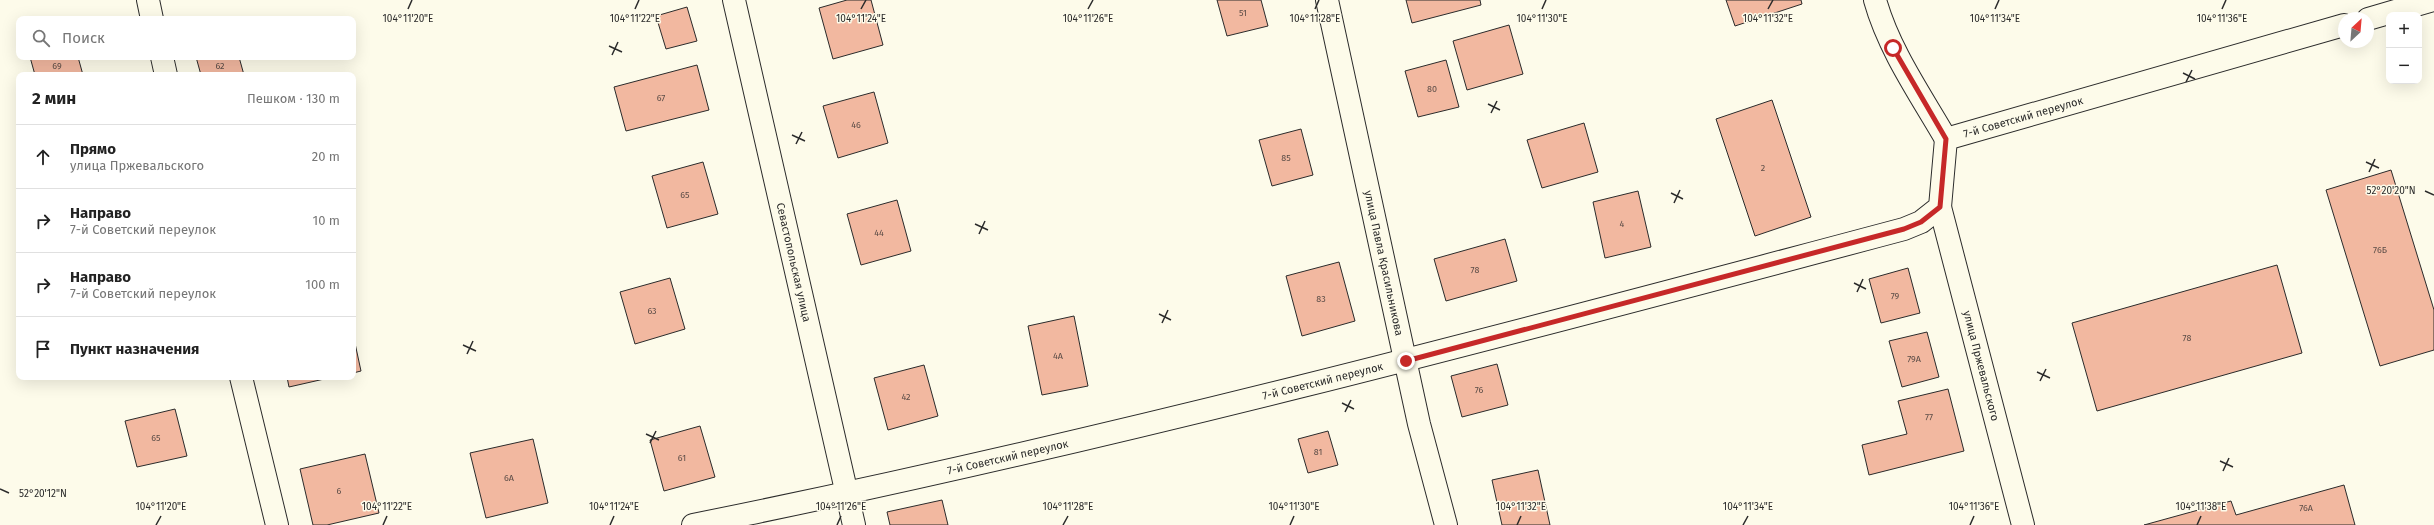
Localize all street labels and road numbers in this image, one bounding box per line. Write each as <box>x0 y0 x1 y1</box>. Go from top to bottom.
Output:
street label: 7-й Советский переулок <box>1962 94 2085 141</box>
street label: улица Павла Красильникова <box>1361 189 1406 337</box>
street label: Севастопольская улица <box>774 202 813 323</box>
street label: улица Пржевальского <box>1960 309 2002 422</box>
street label: 7-й Советский переулок <box>1261 360 1385 403</box>
street label: 7-й Советский переулок <box>946 437 1070 478</box>

